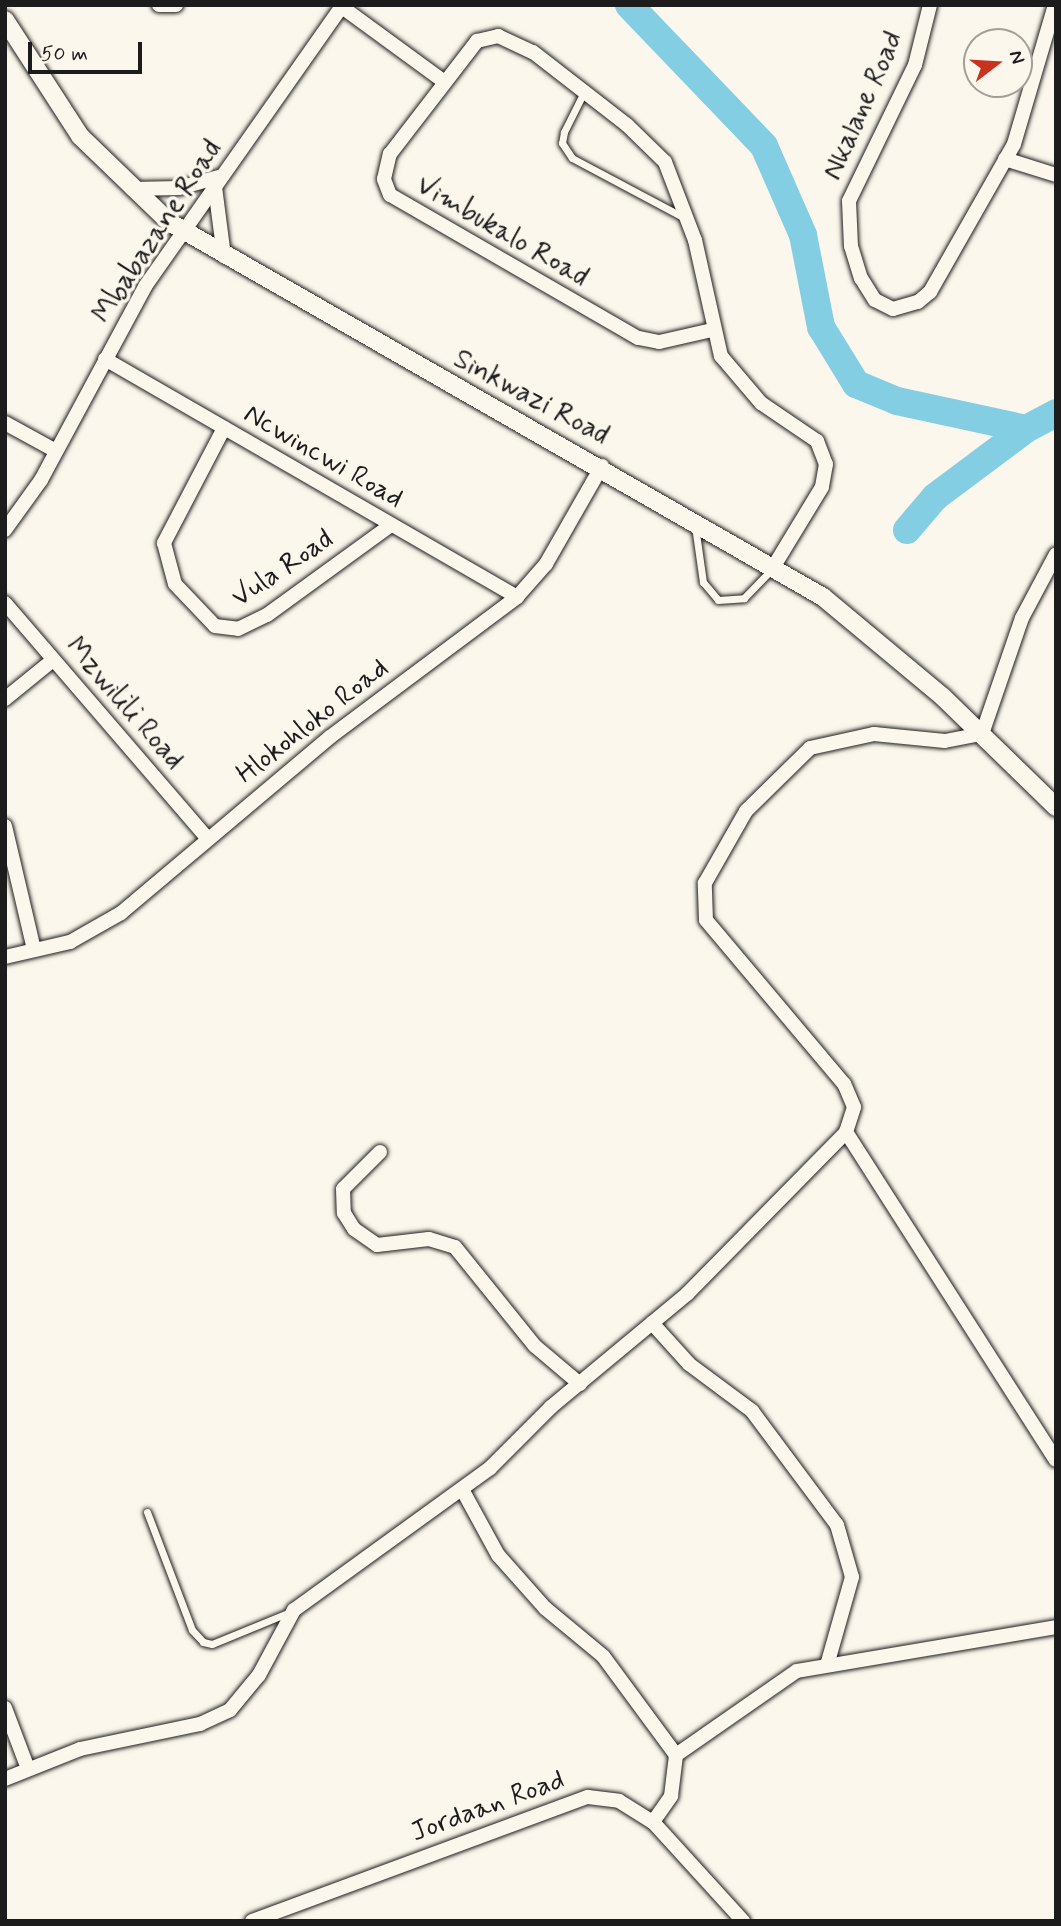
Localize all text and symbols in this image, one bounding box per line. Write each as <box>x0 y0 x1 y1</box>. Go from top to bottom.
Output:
street label: Nkalane Road <box>816 27 912 185</box>
scale bar <box>32 28 145 72</box>
north arrow <box>963 28 1033 98</box>
text: 50 m <box>41 40 88 68</box>
text: N <box>1003 48 1030 67</box>
street label: Mbabazane Road <box>87 136 229 328</box>
street label: Vimbukalo Road <box>412 170 592 294</box>
street label: Sinkwazi Road <box>448 343 614 453</box>
street label: Ncwincwi Road <box>237 398 409 516</box>
street label: Vula Road <box>226 523 340 615</box>
street label: Mzwilili Road <box>57 631 191 777</box>
street label: Hlokohloko Road <box>231 653 395 791</box>
street label: Jordaan Road <box>407 1764 569 1850</box>

